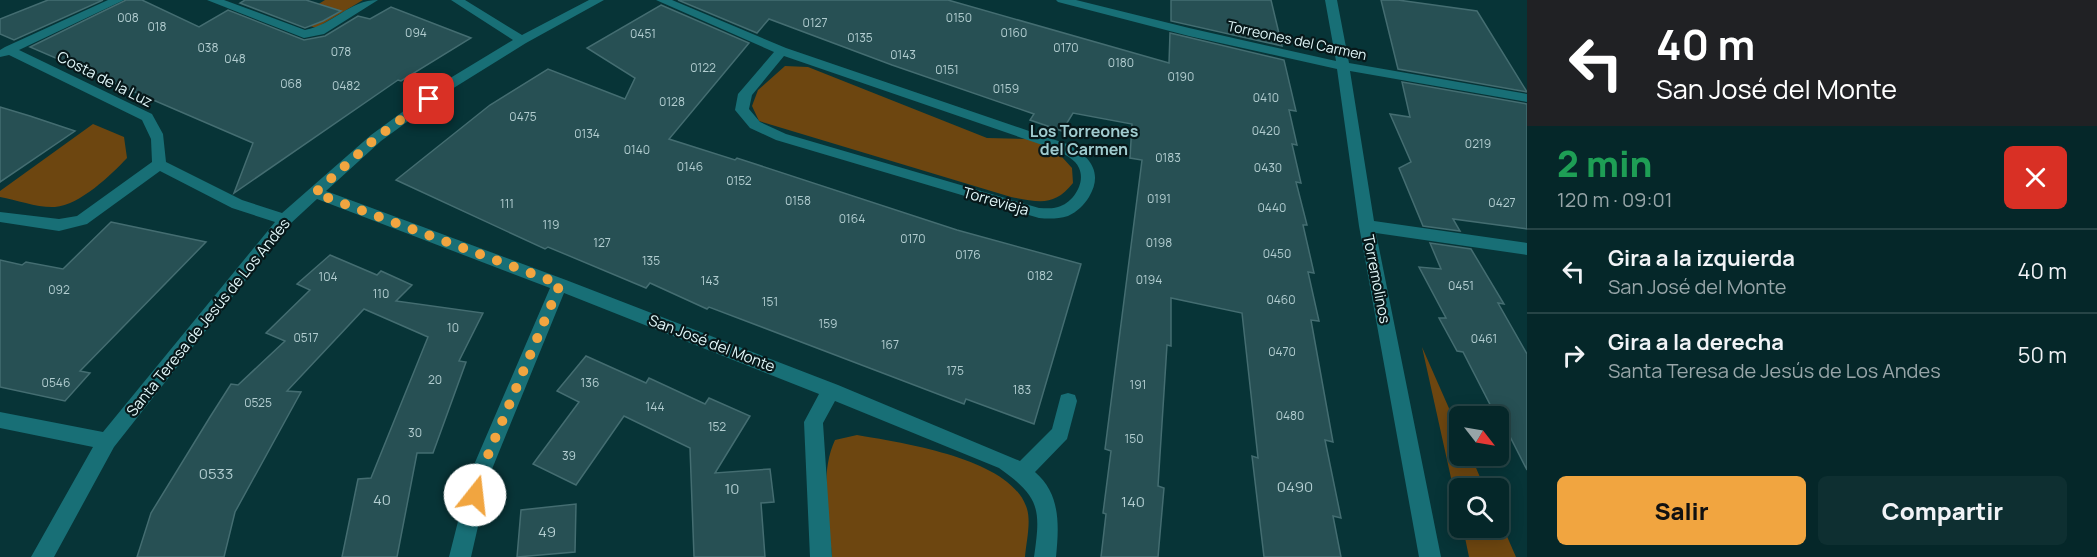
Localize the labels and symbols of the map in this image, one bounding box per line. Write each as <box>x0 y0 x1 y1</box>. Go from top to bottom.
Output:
house number: 008 <box>117 9 139 26</box>
house number: 0150 <box>946 9 972 26</box>
house number: 0127 <box>803 14 827 31</box>
street label: Torreones del Carmen <box>1226 16 1368 64</box>
house number: 018 <box>148 18 167 35</box>
house number: 094 <box>405 24 427 41</box>
house number: 0160 <box>1001 24 1027 41</box>
house number: 0451 <box>630 25 656 42</box>
house number: 0135 <box>847 29 873 46</box>
house number: 038 <box>198 39 218 56</box>
house number: 0170 <box>1053 39 1079 56</box>
house number: 078 <box>331 43 351 60</box>
street label: Costa de la Luz <box>54 46 156 112</box>
house number: 0143 <box>890 46 916 63</box>
house number: 048 <box>224 50 246 67</box>
house number: 0180 <box>1108 54 1134 71</box>
house number: 0122 <box>690 59 716 76</box>
house number: 0151 <box>935 61 959 78</box>
house number: 0190 <box>1168 68 1194 85</box>
pin <box>403 73 454 124</box>
house number: 068 <box>280 75 302 92</box>
house number: 0482 <box>332 77 360 94</box>
house number: 0159 <box>993 80 1019 97</box>
house number: 0410 <box>1253 89 1279 106</box>
house number: 0128 <box>659 93 685 110</box>
house number: 0475 <box>509 108 537 125</box>
district label: Los Torreones del Carmen <box>1030 120 1139 160</box>
house number: 0420 <box>1252 122 1280 139</box>
house number: 0134 <box>574 125 600 142</box>
house number: 0219 <box>1465 135 1491 152</box>
house number: 0140 <box>624 141 650 158</box>
house number: 0183 <box>1155 149 1181 166</box>
house number: 0146 <box>677 158 703 175</box>
house number: 0430 <box>1254 159 1282 176</box>
house number: 0152 <box>726 172 752 189</box>
street label: Torrevieja <box>961 182 1031 220</box>
house number: 0191 <box>1147 190 1171 207</box>
house number: 0158 <box>785 192 811 209</box>
house number: 0427 <box>1488 194 1516 211</box>
house number: 111 <box>500 195 514 212</box>
house number: 0440 <box>1258 199 1286 216</box>
house number: 0164 <box>839 210 865 227</box>
street label: Santa Teresa de Jesús de Los Andes <box>121 213 295 421</box>
house number: 119 <box>543 216 559 233</box>
house number: 0170 <box>900 230 926 247</box>
street label: Torremolinos <box>1358 233 1396 325</box>
house number: 127 <box>593 234 611 251</box>
house number: 0198 <box>1146 234 1172 251</box>
house number: 0450 <box>1263 245 1291 262</box>
house number: 0176 <box>955 246 981 263</box>
house number: 135 <box>642 252 660 269</box>
house number: 0182 <box>1027 267 1053 284</box>
house number: 104 <box>318 268 338 285</box>
house number: 0194 <box>1136 271 1162 288</box>
house number: 143 <box>701 272 719 289</box>
house number: 0451 <box>1448 277 1474 294</box>
house number: 092 <box>48 281 70 298</box>
house number: 110 <box>373 285 389 302</box>
house number: 0460 <box>1266 291 1296 308</box>
house number: 151 <box>762 293 778 310</box>
street label: San José del Monte <box>646 309 778 377</box>
house number: 159 <box>818 315 838 332</box>
house number: 10 <box>447 319 459 336</box>
house number: 0517 <box>294 329 318 346</box>
house number: 0461 <box>1471 330 1497 347</box>
house number: 167 <box>881 336 899 353</box>
house number: 0470 <box>1268 343 1296 360</box>
house number: 175 <box>946 362 964 379</box>
house number: 20 <box>428 371 442 388</box>
house number: 0546 <box>42 374 70 391</box>
house number: 136 <box>581 374 599 391</box>
house number: 191 <box>1130 376 1146 393</box>
house number: 183 <box>1013 381 1031 398</box>
house number: 0525 <box>244 394 272 411</box>
house number: 144 <box>646 398 664 415</box>
north arrow <box>1449 406 1509 466</box>
house number: 0480 <box>1276 407 1304 424</box>
house number: 152 <box>708 418 726 435</box>
house number: 30 <box>408 424 422 441</box>
house number: 150 <box>1125 430 1143 447</box>
house number: 39 <box>562 447 576 464</box>
house number: 0533 <box>199 463 233 484</box>
position arrow <box>443 463 507 527</box>
house number: 0490 <box>1277 476 1313 497</box>
house number: 10 <box>725 478 740 499</box>
house number: 40 <box>373 489 391 510</box>
house number: 140 <box>1121 491 1145 512</box>
house number: 49 <box>538 521 556 542</box>

